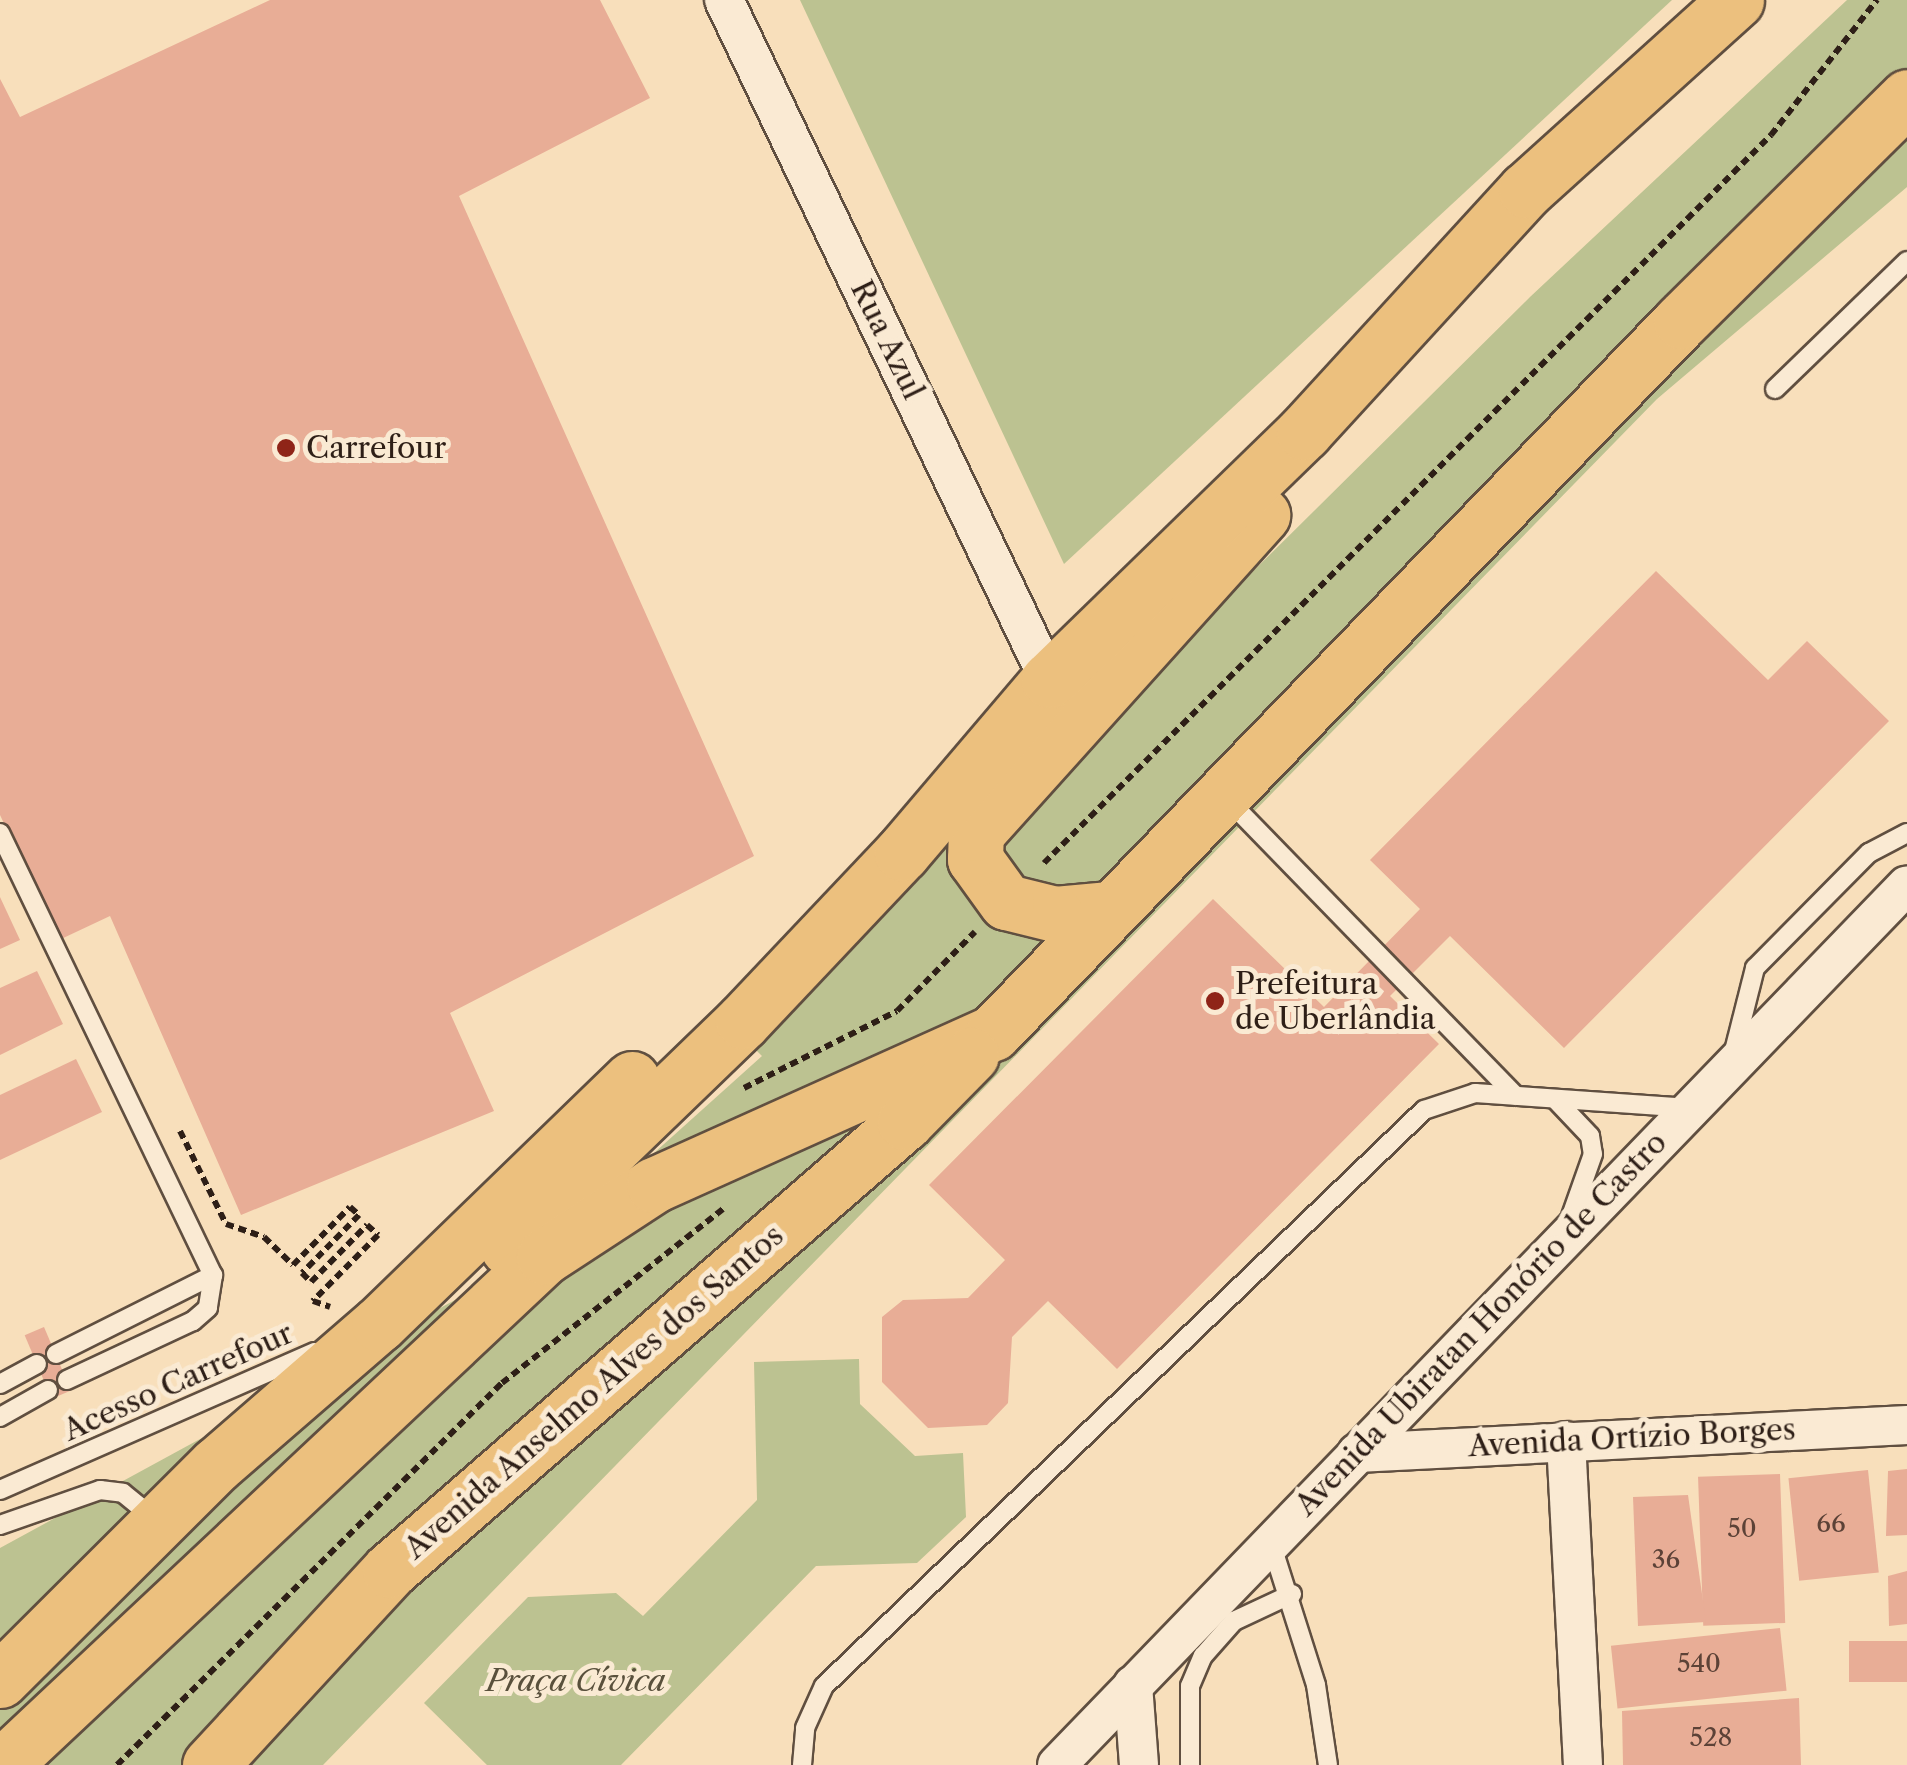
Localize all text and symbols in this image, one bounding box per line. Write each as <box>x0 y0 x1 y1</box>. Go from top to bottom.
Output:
street label: Rua Azul <box>842 274 932 406</box>
place label: Carrefour <box>306 430 446 466</box>
marker: Carrefour <box>275 437 297 459</box>
place label: Prefeitura de Uberlândia <box>1235 966 1436 1036</box>
marker: Prefeitura de Uberlândia <box>1204 990 1226 1012</box>
street label: Avenida Ubiratan Honório de Castro <box>1288 1125 1674 1523</box>
street label: Avenida Anselmo Alves dos Santos <box>396 1217 792 1567</box>
street label: Acesso Carrefour <box>58 1315 298 1449</box>
street label: Avenida Ortízio Borges <box>1467 1411 1797 1465</box>
house number: 66 <box>1816 1509 1846 1539</box>
house number: 50 <box>1727 1514 1757 1544</box>
house number: 36 <box>1652 1545 1680 1575</box>
house number: 540 <box>1677 1649 1721 1679</box>
park label: Praça Cívica <box>486 1663 666 1699</box>
house number: 528 <box>1690 1723 1732 1753</box>

